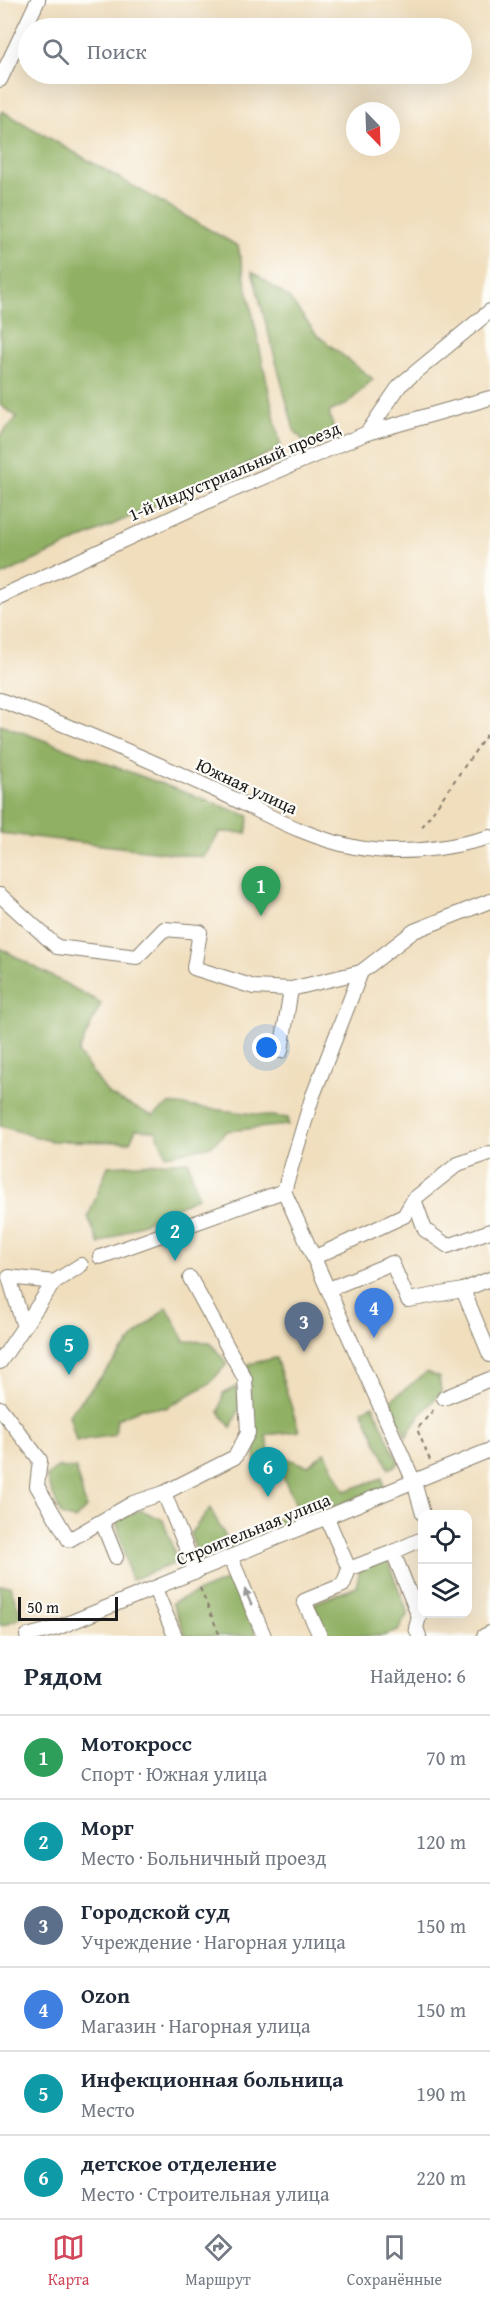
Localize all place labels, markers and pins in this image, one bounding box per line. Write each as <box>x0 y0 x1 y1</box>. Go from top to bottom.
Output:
pin: 1 <box>242 866 280 916</box>
pin: 2 <box>156 1212 195 1261</box>
pin: 4 <box>354 1288 394 1338</box>
pin: 3 <box>284 1302 324 1352</box>
pin: 5 <box>50 1326 88 1375</box>
pin: 6 <box>248 1448 288 1497</box>

